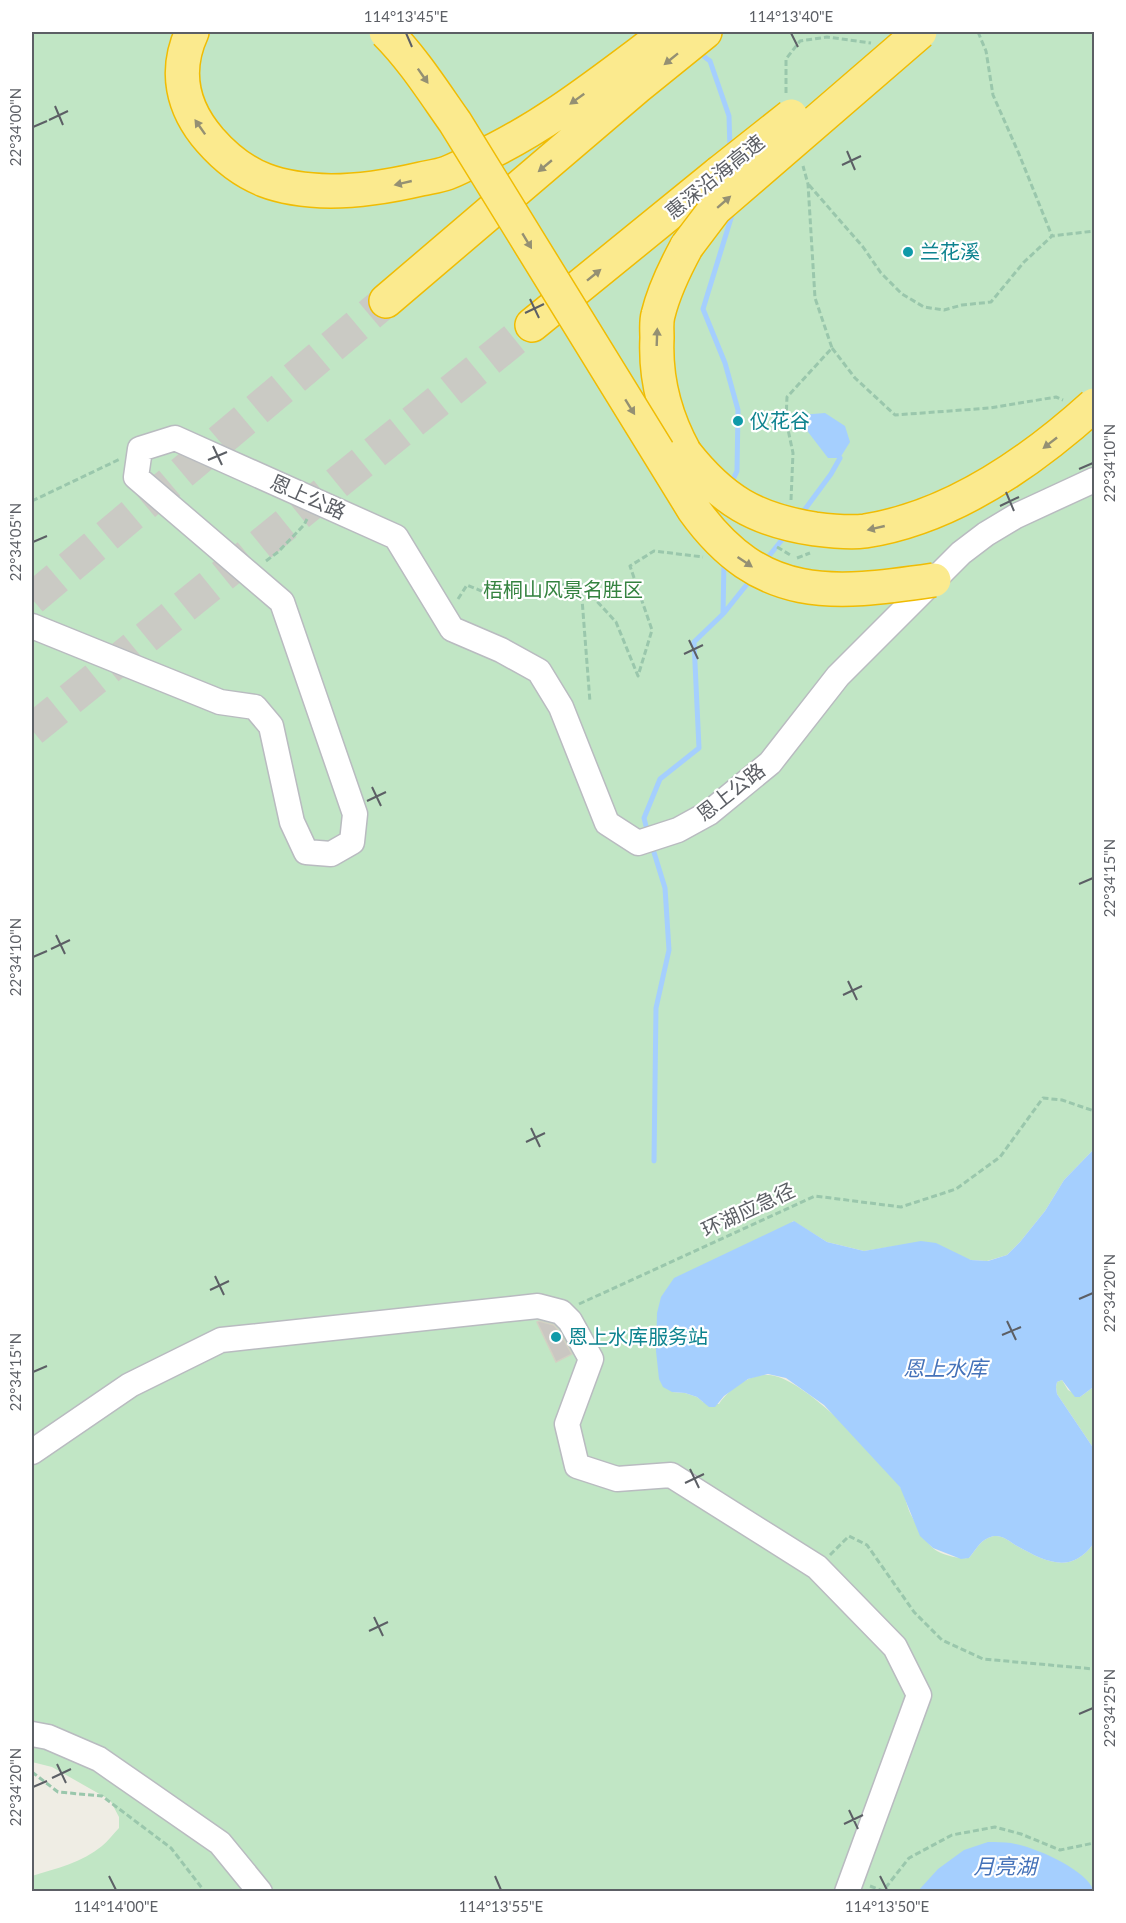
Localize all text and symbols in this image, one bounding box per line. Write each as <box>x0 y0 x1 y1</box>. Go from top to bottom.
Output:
text: 114°13'45"E <box>364 7 448 25</box>
text: 114°13'40"E <box>749 7 833 25</box>
one-way arrow <box>663 53 679 66</box>
one-way arrow <box>417 68 429 84</box>
text: 22°34'00"N <box>6 88 24 166</box>
one-way arrow <box>569 93 585 105</box>
one-way arrow <box>195 118 206 135</box>
street label: 惠深沿海高速 <box>660 129 769 223</box>
one-way arrow <box>537 159 553 172</box>
one-way arrow <box>393 179 412 188</box>
one-way arrow <box>716 195 732 208</box>
one-way arrow <box>522 233 533 249</box>
place label: 兰花溪 <box>920 239 980 263</box>
marker: 兰花溪 <box>901 245 915 259</box>
one-way arrow <box>586 268 602 281</box>
one-way arrow <box>652 327 661 346</box>
one-way arrow <box>625 399 636 415</box>
place label: 仪花谷 <box>750 408 810 432</box>
marker: 仪花谷 <box>731 414 745 428</box>
text: 22°34'10"N <box>1100 424 1118 502</box>
one-way arrow <box>1042 436 1057 448</box>
street label: 恩上公路 <box>267 469 350 523</box>
text: 22°34'05"N <box>6 503 24 581</box>
one-way arrow <box>867 524 885 534</box>
one-way arrow <box>737 556 753 567</box>
park label: 梧桐山风景名胜区 <box>483 577 643 601</box>
street label: 恩上公路 <box>691 757 769 825</box>
text: 22°34'15"N <box>1100 839 1118 917</box>
text: 22°34'10"N <box>6 918 24 996</box>
street label: 环湖应急径 <box>697 1177 798 1241</box>
text: 22°34'20"N <box>1100 1254 1118 1332</box>
place label: 恩上水库服务站 <box>568 1324 708 1348</box>
marker: 恩上水库服务站 <box>549 1330 563 1344</box>
text: 22°34'15"N <box>6 1333 24 1411</box>
water label: 恩上水库 <box>903 1355 990 1380</box>
text: 22°34'25"N <box>1100 1669 1118 1747</box>
text: 22°34'20"N <box>6 1748 24 1826</box>
water label: 月亮湖 <box>974 1853 1039 1878</box>
text: 114°14'00"E <box>74 1897 158 1915</box>
text: 114°13'55"E <box>459 1897 543 1915</box>
text: 114°13'50"E <box>845 1897 929 1915</box>

